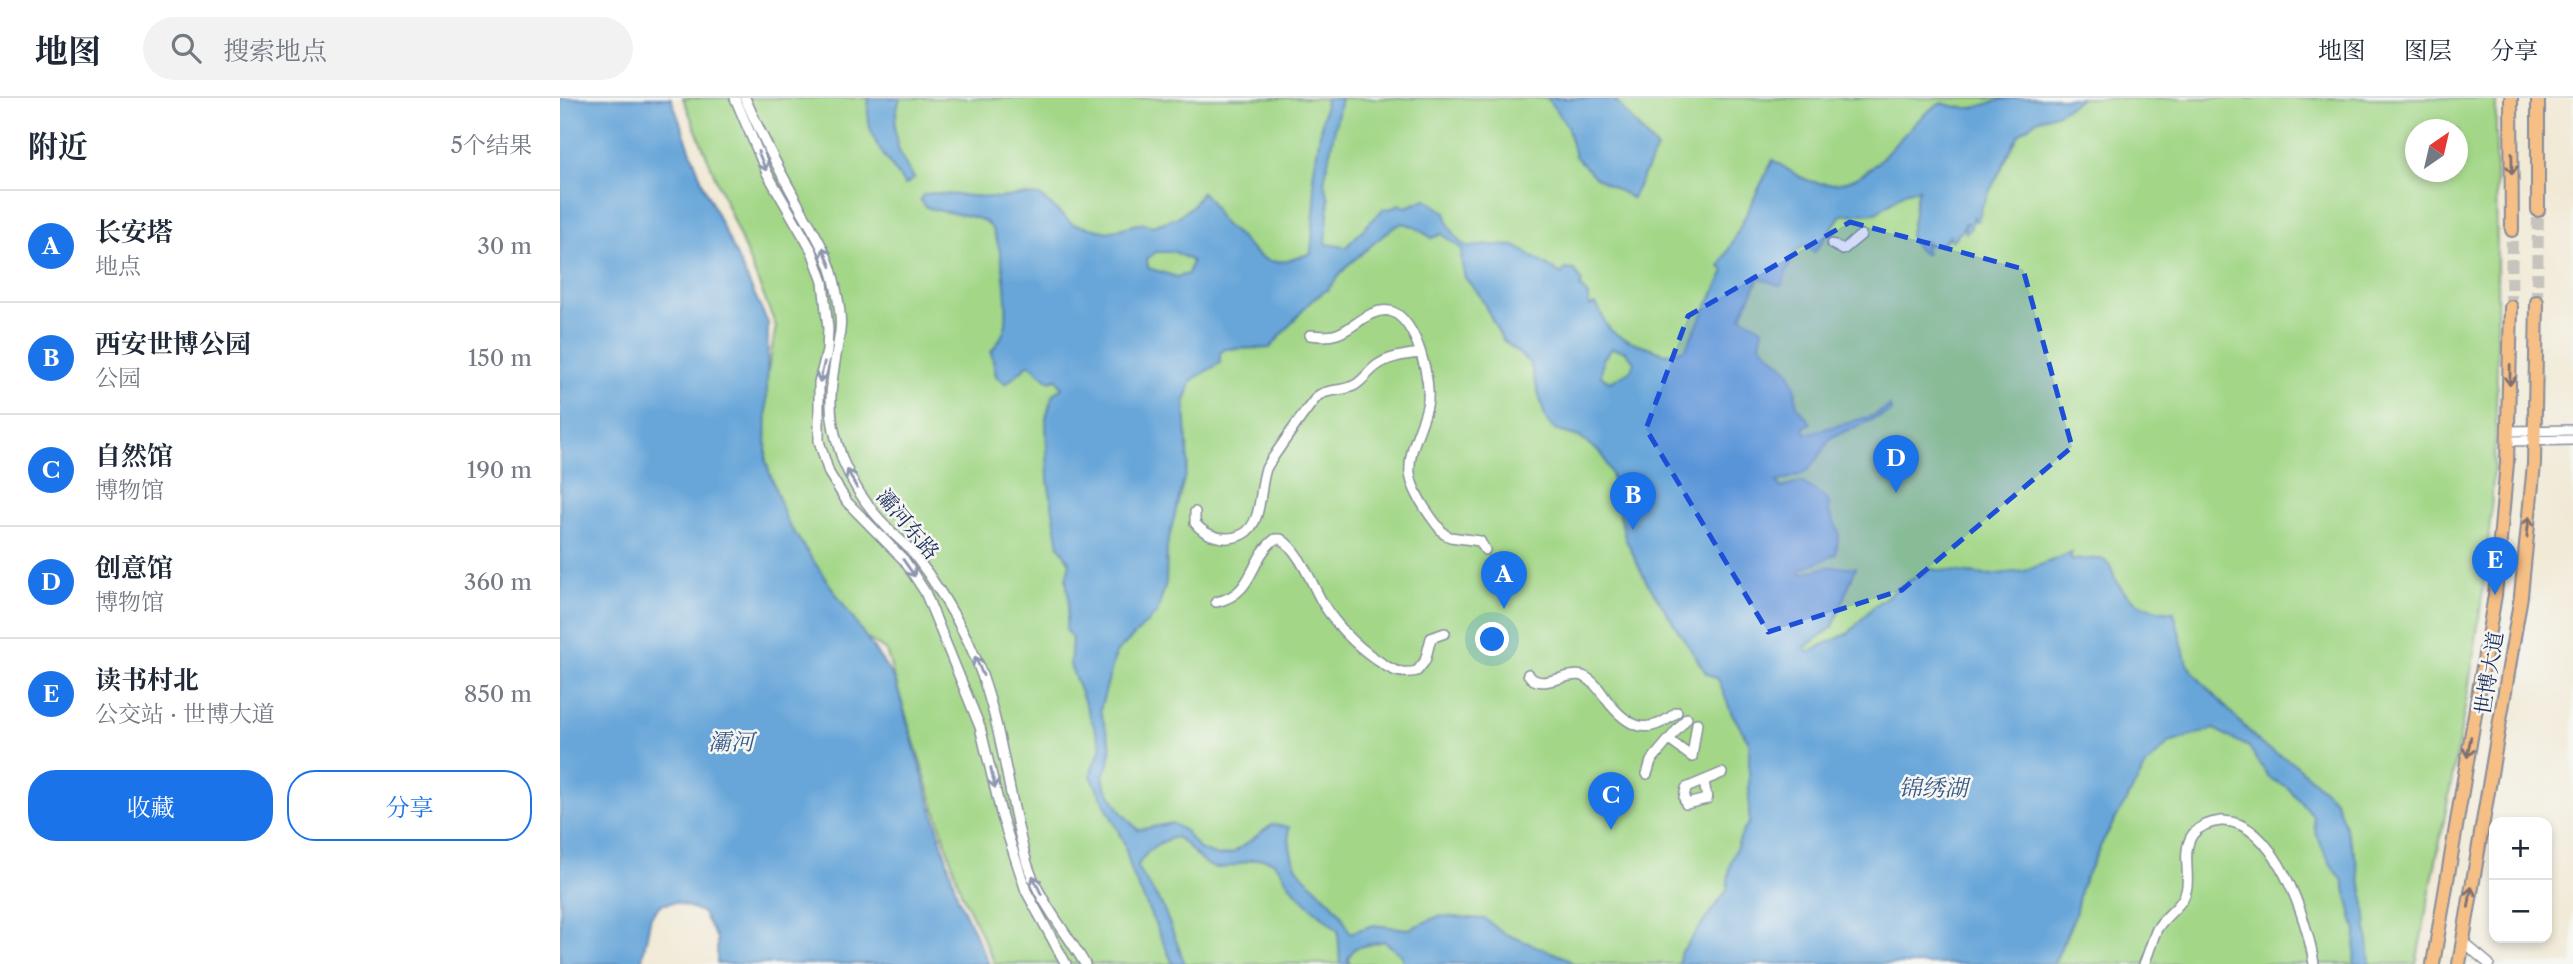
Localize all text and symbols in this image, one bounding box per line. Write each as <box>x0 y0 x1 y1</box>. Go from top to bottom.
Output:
search box <box>143 17 633 80</box>
icon: search <box>167 29 205 67</box>
text: 地图 <box>35 31 101 72</box>
text: 搜索地点 <box>223 35 327 67</box>
text: 地图 <box>2318 36 2366 65</box>
text: 图层 <box>2404 36 2452 65</box>
text: 分享 <box>2490 36 2538 65</box>
north arrow <box>2405 119 2468 182</box>
text: 附近 <box>28 128 88 165</box>
text: 5个结果 <box>451 131 532 159</box>
one-way arrow <box>756 149 769 171</box>
one-way arrow <box>2505 152 2519 175</box>
text: 长安塔 <box>95 216 173 248</box>
text: A <box>42 232 60 260</box>
text: 30 m <box>477 232 532 260</box>
one-way arrow <box>819 247 832 269</box>
text: 地点 <box>95 252 141 280</box>
text: 西安世博公园 <box>95 328 251 360</box>
text: B <box>42 344 60 372</box>
text: 150 m <box>468 344 532 372</box>
one-way arrow <box>815 360 828 383</box>
text: 公园 <box>95 364 141 392</box>
one-way arrow <box>2503 364 2517 387</box>
pin: D <box>1873 435 1919 493</box>
text: 自然馆 <box>95 440 173 472</box>
text: C <box>42 456 60 484</box>
text: 190 m <box>467 456 532 484</box>
one-way arrow <box>845 469 859 489</box>
pin: B <box>1610 472 1656 530</box>
text: 博物馆 <box>95 476 164 504</box>
street label: 灞河东路 <box>871 484 945 564</box>
one-way arrow <box>2522 516 2535 539</box>
pin: E <box>2472 537 2518 595</box>
pin: A <box>1481 551 1527 609</box>
text: 创意馆 <box>95 552 173 584</box>
one-way arrow <box>902 558 916 577</box>
text: D <box>41 568 61 596</box>
text: 360 m <box>464 568 532 596</box>
text: 博物馆 <box>95 588 164 616</box>
your location <box>1475 622 1509 656</box>
street label: 世博大道 <box>2470 630 2508 716</box>
one-way arrow <box>972 656 985 677</box>
text: 读书村北 <box>95 664 199 696</box>
text: E <box>43 680 59 708</box>
text: 850 m <box>464 680 532 708</box>
text: 公交站 · 世博大道 <box>95 700 275 728</box>
water label: 灞河 <box>708 728 758 756</box>
one-way arrow <box>2462 735 2475 758</box>
one-way arrow <box>987 766 1001 789</box>
button: 收藏 <box>28 770 273 841</box>
button: 分享 <box>287 770 532 841</box>
pin: C <box>1588 772 1634 830</box>
water label: 锦绣湖 <box>1899 774 1972 802</box>
map controls <box>2489 817 2552 943</box>
button: + <box>2489 817 2552 880</box>
one-way arrow <box>1030 875 1043 896</box>
button: − <box>2489 880 2552 943</box>
one-way arrow <box>2464 886 2477 909</box>

